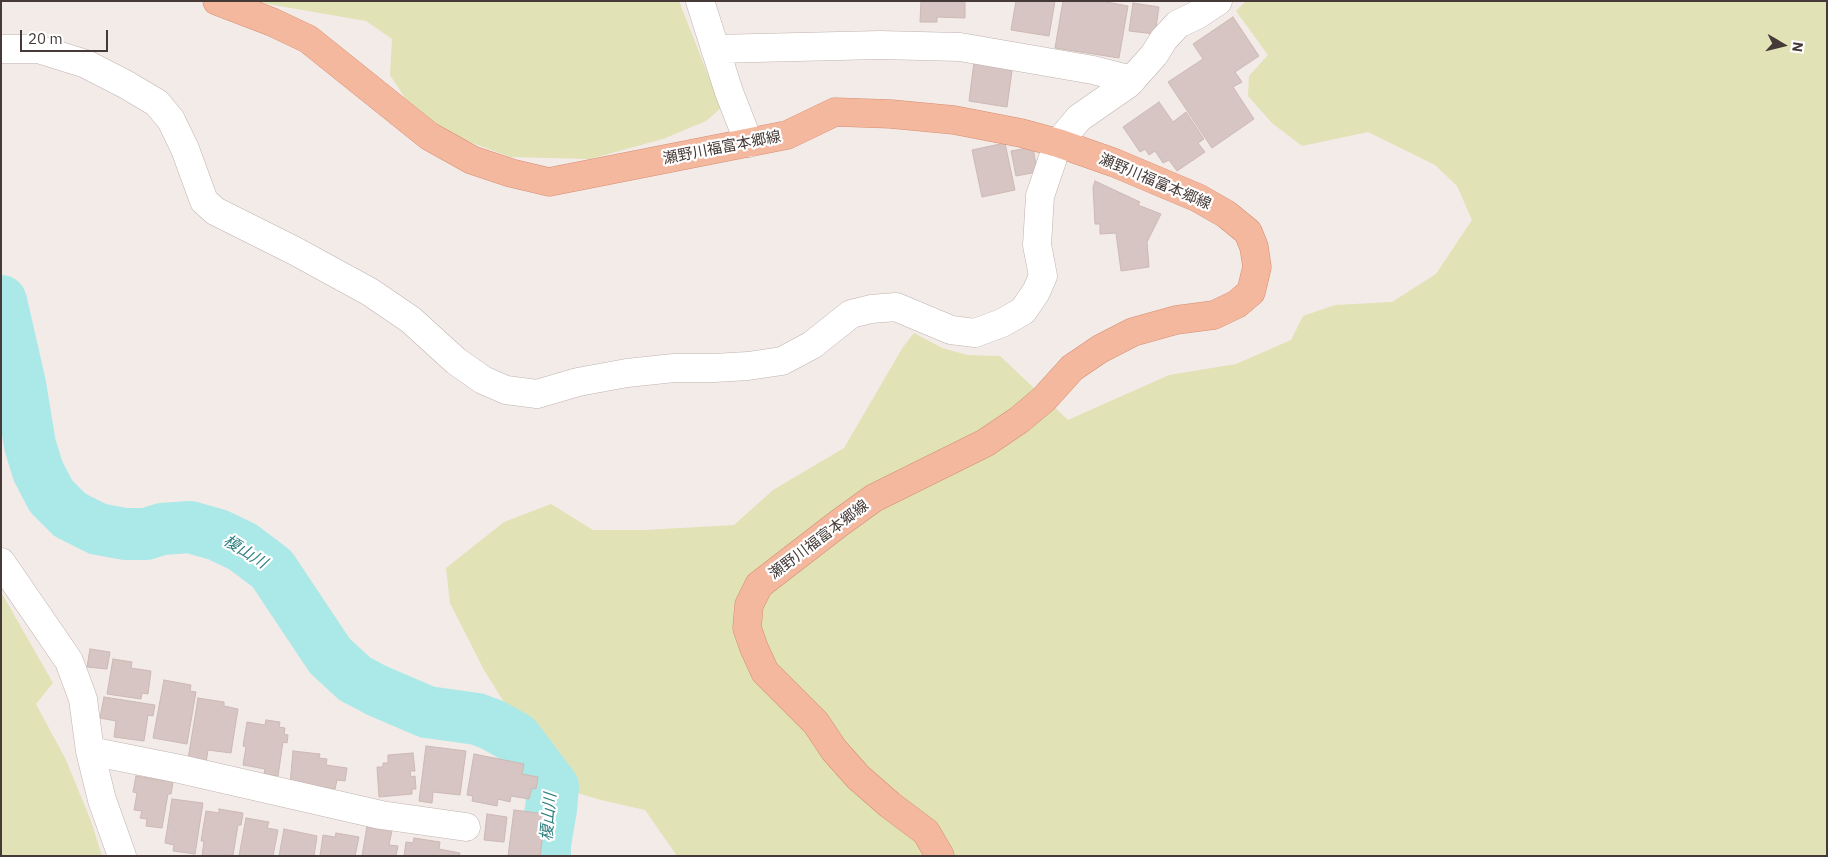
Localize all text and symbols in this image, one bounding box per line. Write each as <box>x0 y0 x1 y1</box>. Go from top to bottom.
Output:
scale bar <box>22 20 110 52</box>
north arrow <box>1758 20 1808 70</box>
text: 20 m <box>28 29 63 48</box>
text: N <box>1788 41 1807 53</box>
street label: 瀬野川福富本郷線 <box>661 128 783 168</box>
street label: 瀬野川福富本郷線 <box>1096 150 1214 214</box>
street label: 瀬野川福富本郷線 <box>766 497 872 583</box>
water label: 榎山川 <box>220 531 270 573</box>
water label: 榎山川 <box>537 792 561 842</box>

